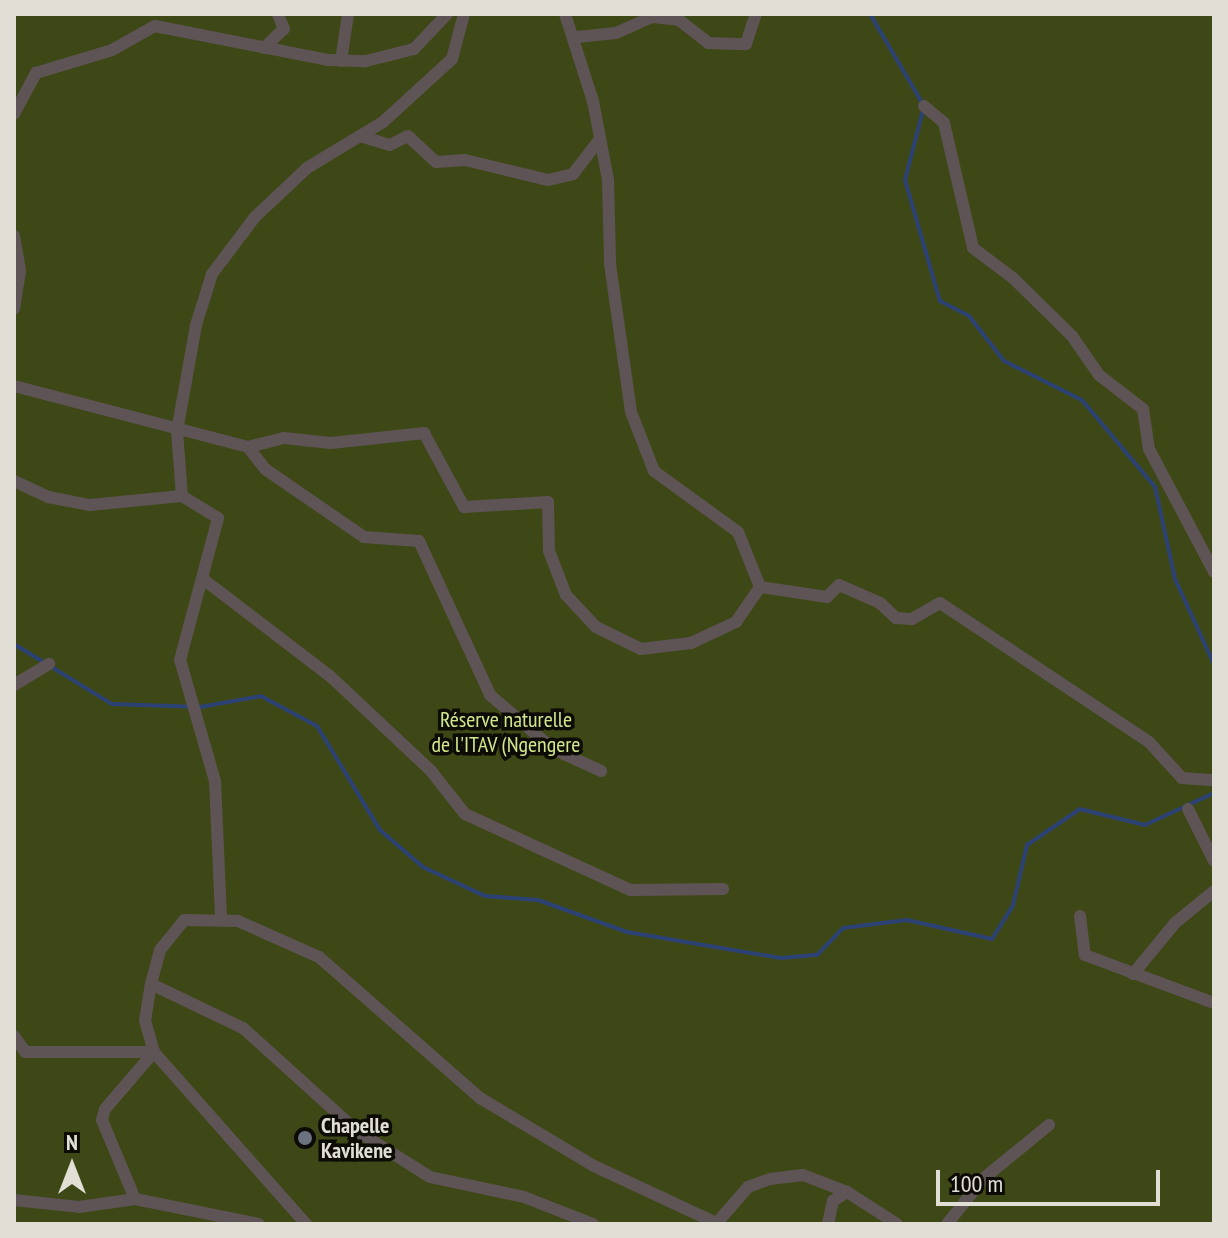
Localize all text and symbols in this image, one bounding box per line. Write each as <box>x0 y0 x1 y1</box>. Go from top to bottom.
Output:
park label: Réserve naturelle de l'ITAV (Ngengere <box>431 706 581 758</box>
place label: Chapelle Kavikene <box>321 1112 392 1164</box>
north arrow <box>32 1126 112 1206</box>
text: N <box>66 1128 78 1156</box>
marker: Chapelle Kavikene <box>296 1129 314 1147</box>
scale bar <box>940 1154 1164 1204</box>
text: 100 m <box>950 1168 1003 1199</box>

